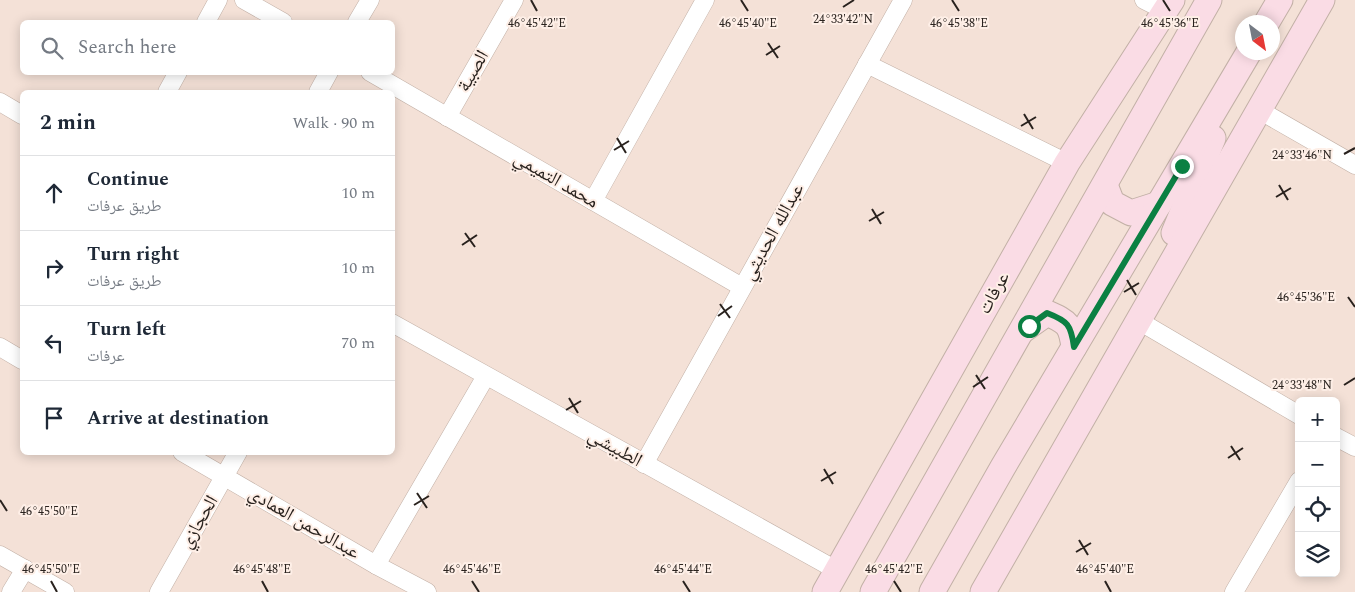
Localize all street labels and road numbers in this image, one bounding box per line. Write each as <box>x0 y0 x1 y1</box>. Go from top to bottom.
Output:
street label: الصبية <box>449 45 497 97</box>
street label: محمد التميمي <box>508 144 604 216</box>
street label: عبدالله الحديثي <box>734 178 812 286</box>
street label: عرفات <box>970 266 1018 320</box>
street label: الطبيشي <box>582 421 648 475</box>
street label: عبدالرحمن العمادي <box>243 479 366 567</box>
street label: الحجازي <box>172 490 226 554</box>

